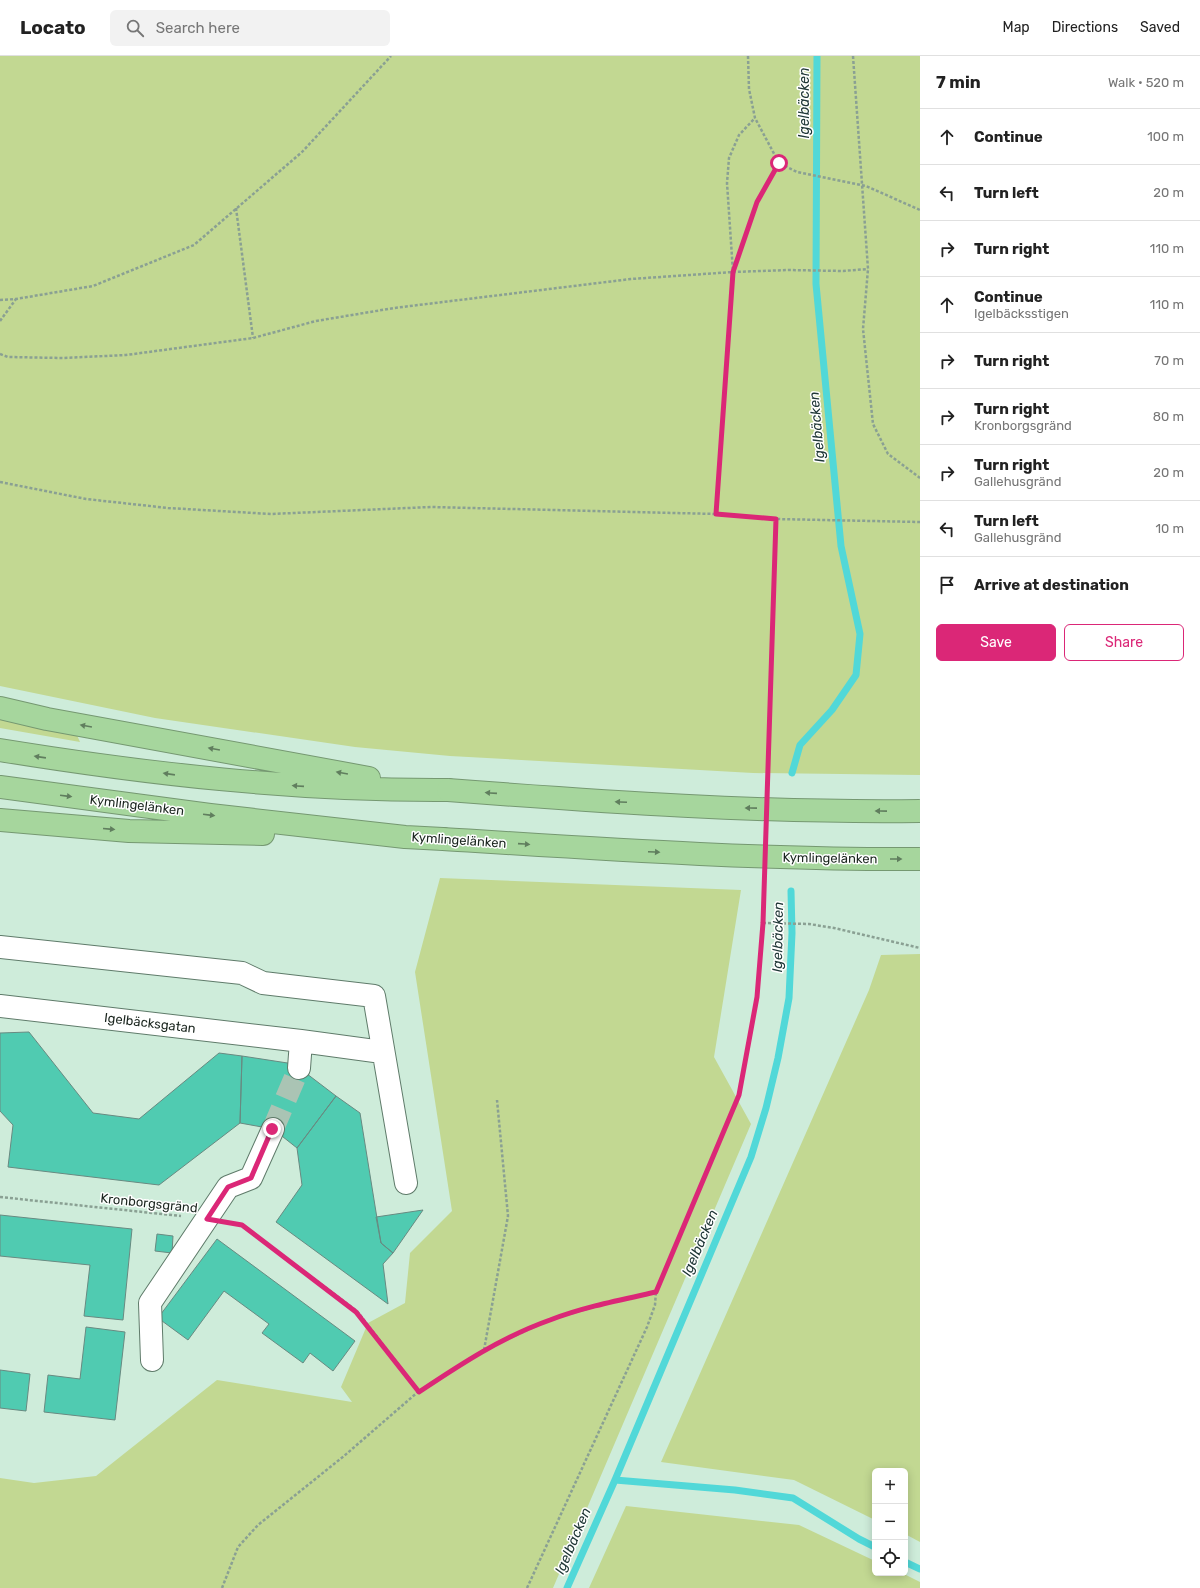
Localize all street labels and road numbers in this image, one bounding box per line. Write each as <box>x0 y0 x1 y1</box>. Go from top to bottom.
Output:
street label: Kymlingelänken <box>89 792 185 819</box>
street label: Kymlingelänken <box>411 829 507 852</box>
street label: Kymlingelänken <box>782 850 878 867</box>
street label: Igelbäcksgatan <box>103 1010 197 1037</box>
street label: Kronborgsgränd <box>100 1190 198 1217</box>

